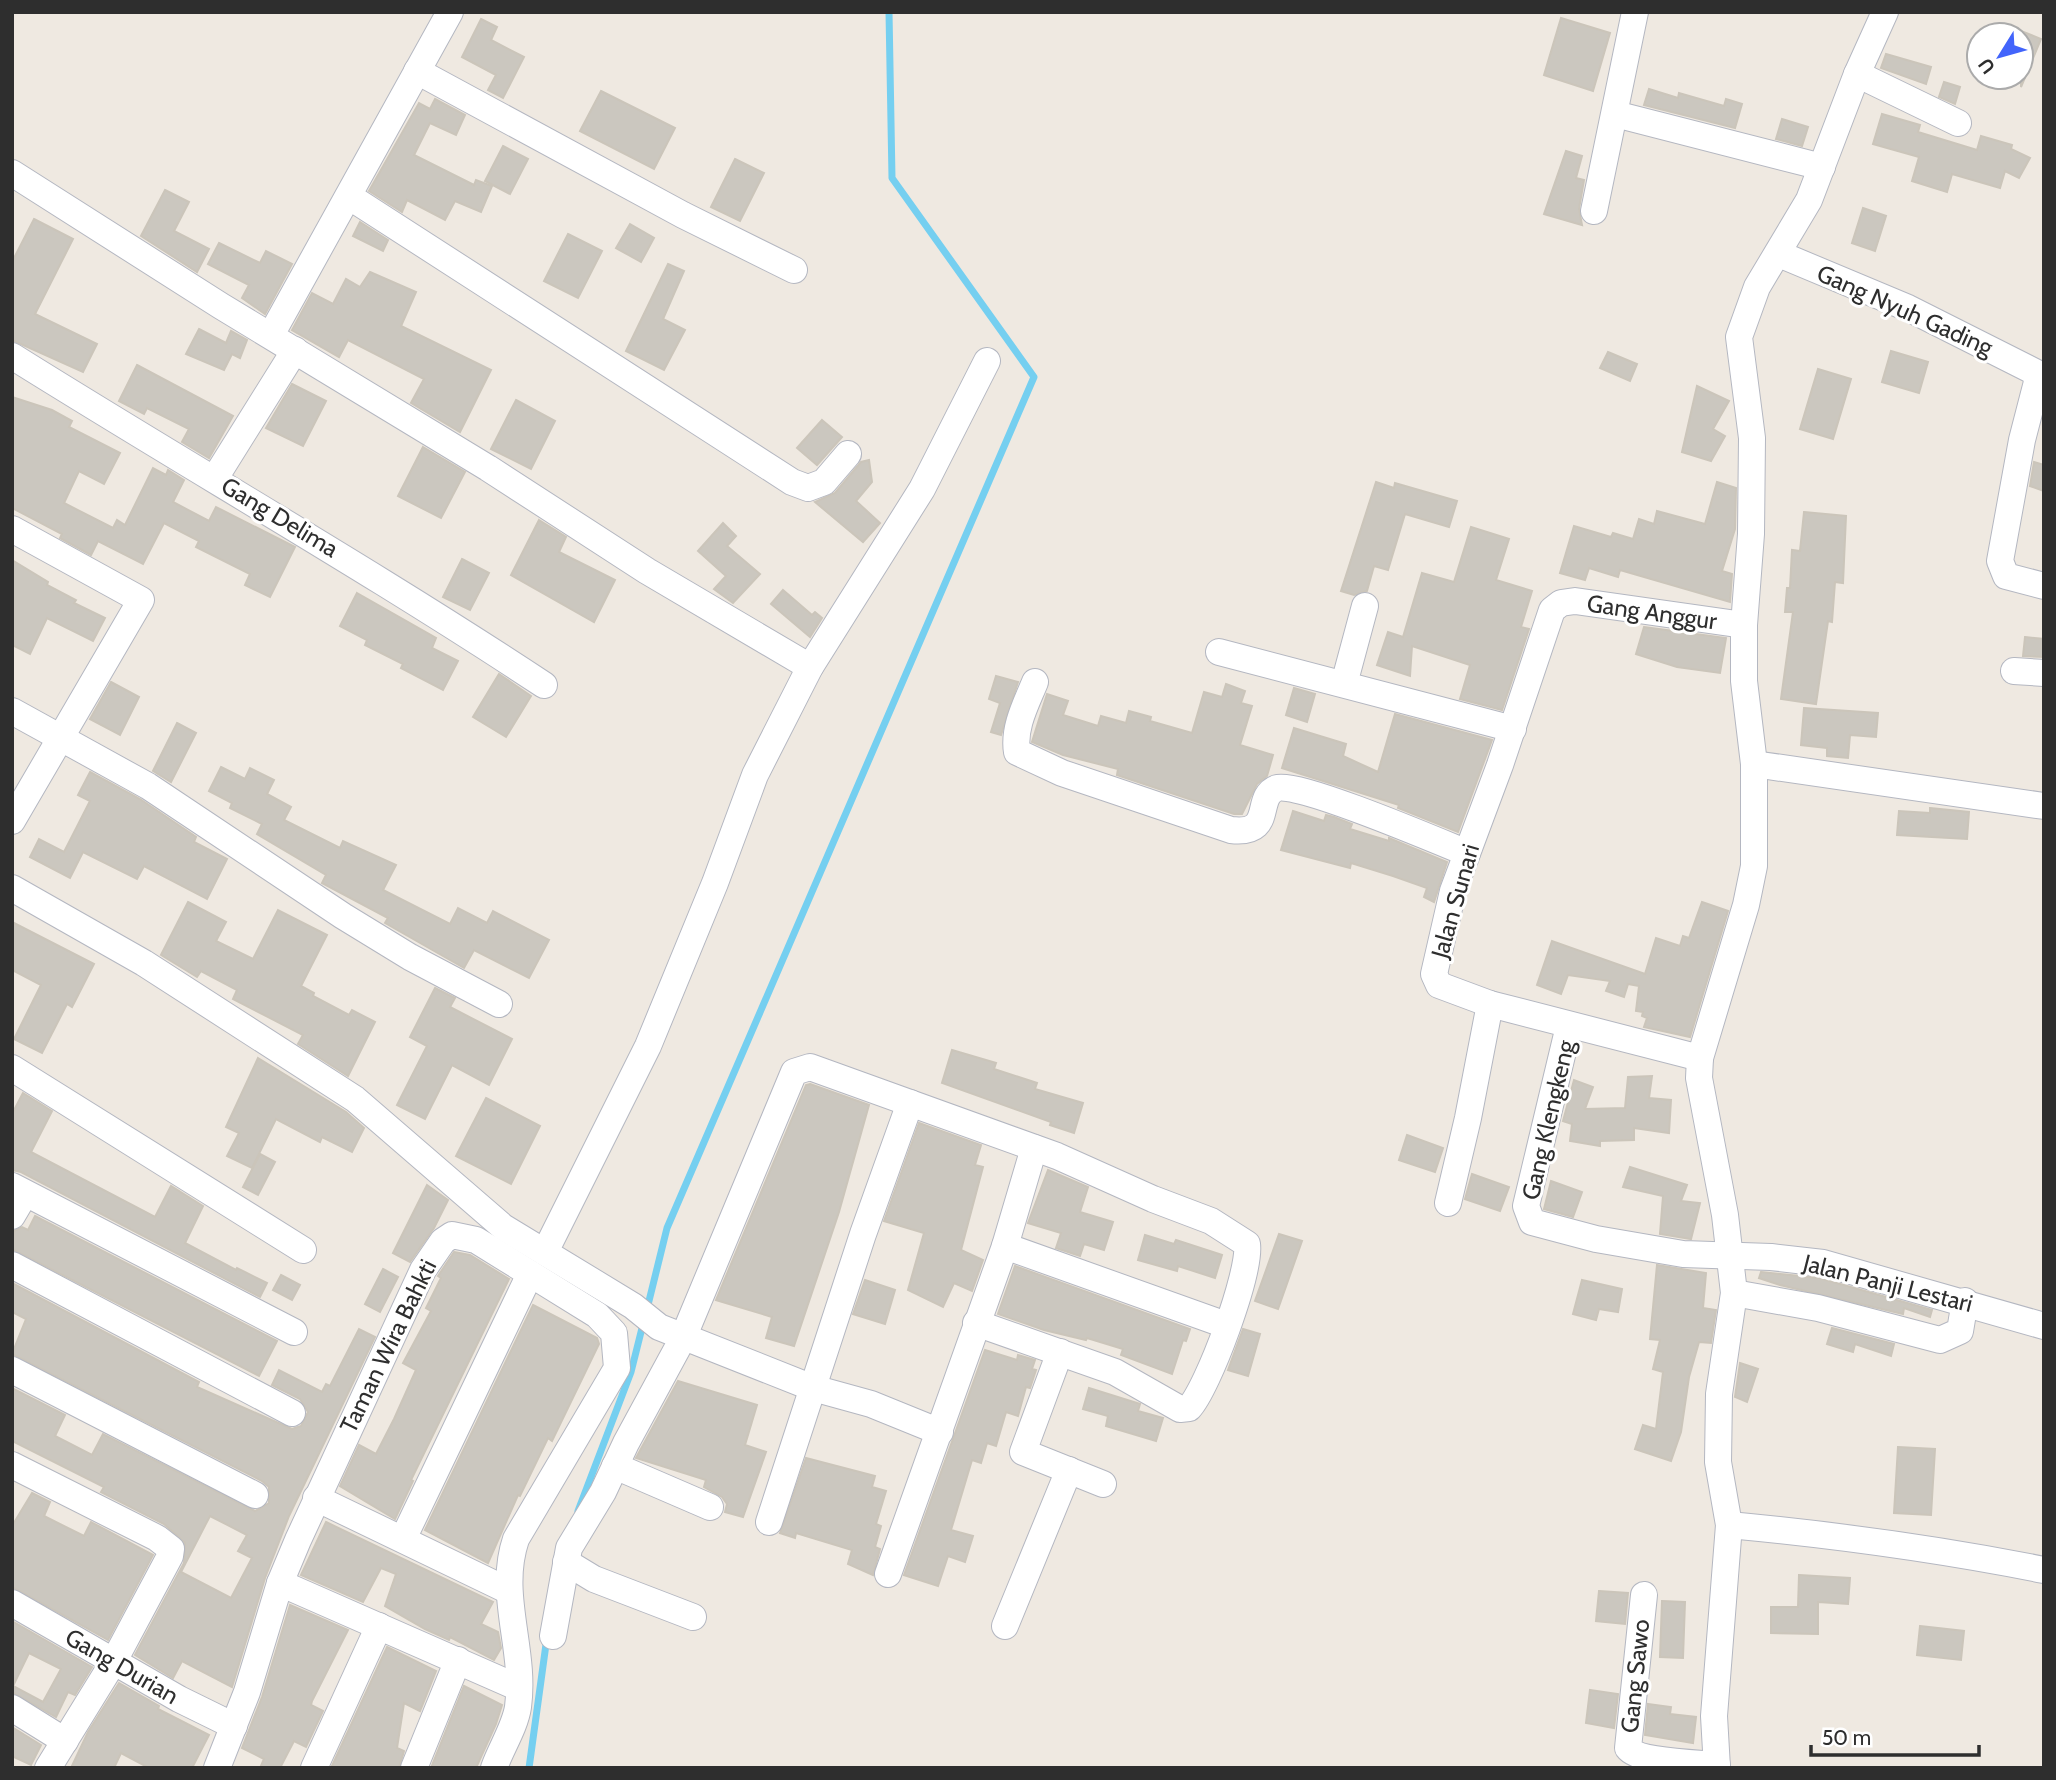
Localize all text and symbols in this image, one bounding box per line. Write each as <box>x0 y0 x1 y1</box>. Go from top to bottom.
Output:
north arrow <box>1965 21 2035 91</box>
text: U <box>1974 54 2000 78</box>
street label: Gang Nyuh Gading <box>1812 258 1998 362</box>
street label: Gang Delima <box>216 471 344 563</box>
street label: Gang Anggur <box>1585 589 1719 636</box>
street label: Jalan Sunari <box>1425 841 1485 962</box>
street label: Gang Klengkeng <box>1516 1036 1581 1203</box>
street label: Jalan Panji Lestari <box>1799 1248 1976 1318</box>
street label: Taman Wira Bahkti <box>334 1255 442 1437</box>
street label: Gang Sawo <box>1615 1618 1655 1734</box>
street label: Gang Durian <box>60 1622 184 1710</box>
scale bar <box>1811 1714 1979 1758</box>
text: 50 m <box>1822 1725 1871 1750</box>

